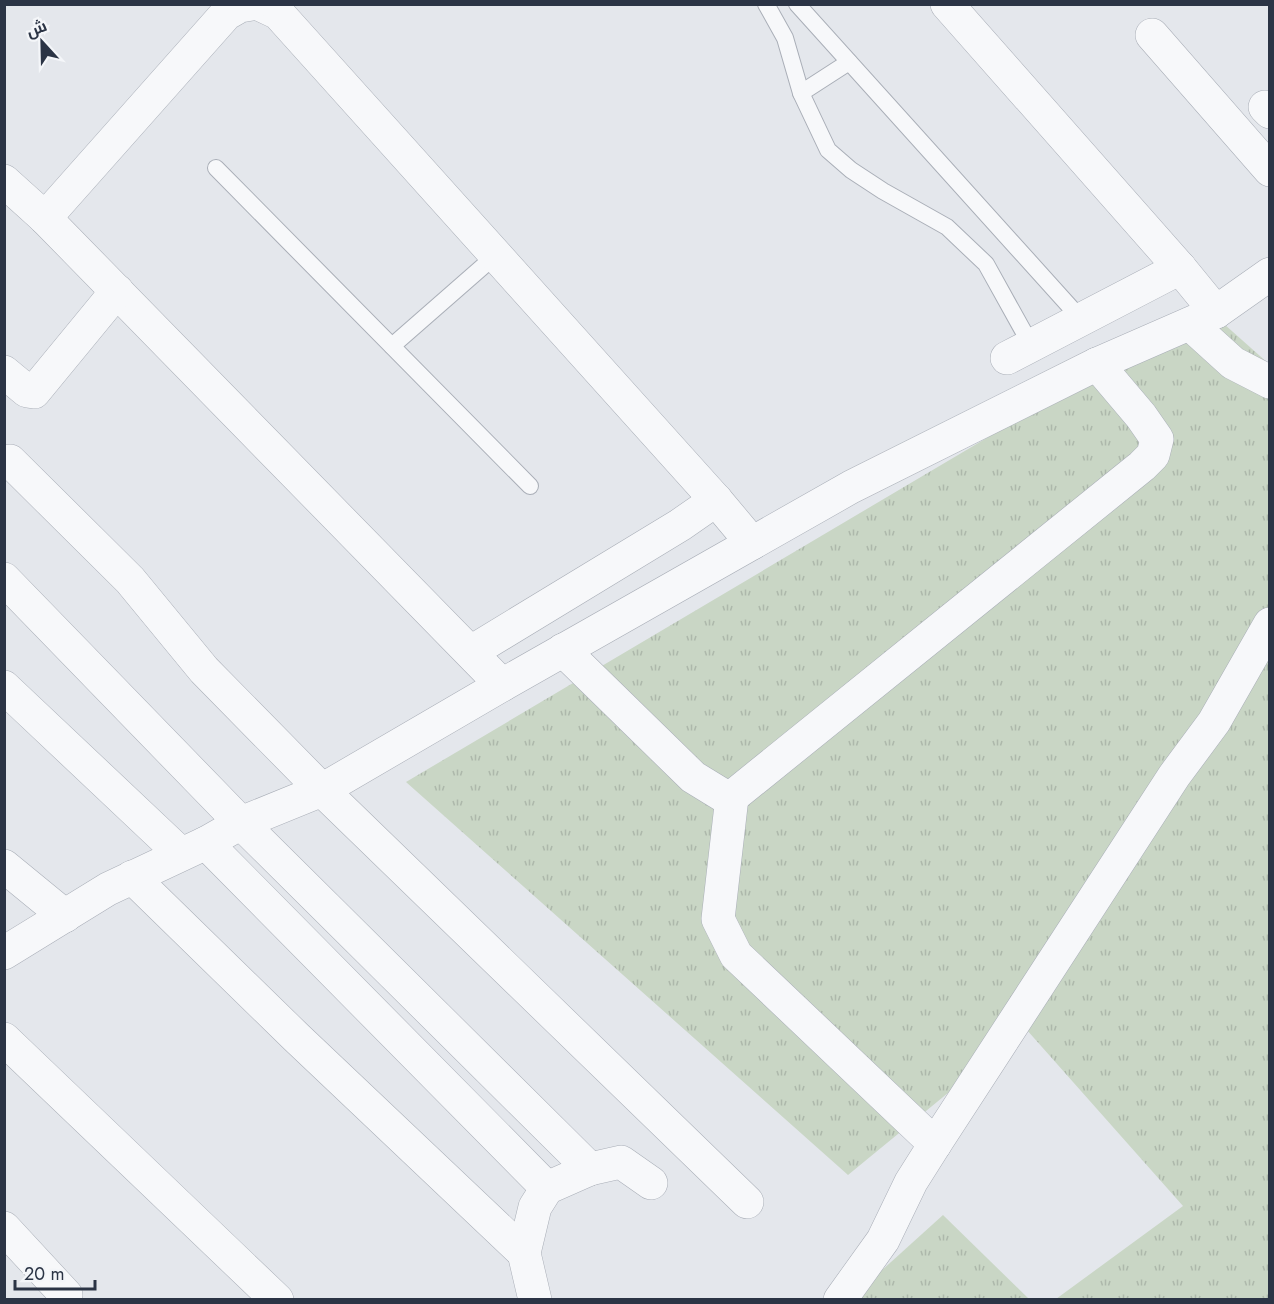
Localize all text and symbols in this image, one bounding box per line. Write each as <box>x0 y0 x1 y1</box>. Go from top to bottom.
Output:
north arrow <box>12 12 72 72</box>
text: ش <box>23 14 50 43</box>
scale bar <box>15 1253 94 1291</box>
text: 20 m <box>24 1261 64 1287</box>

